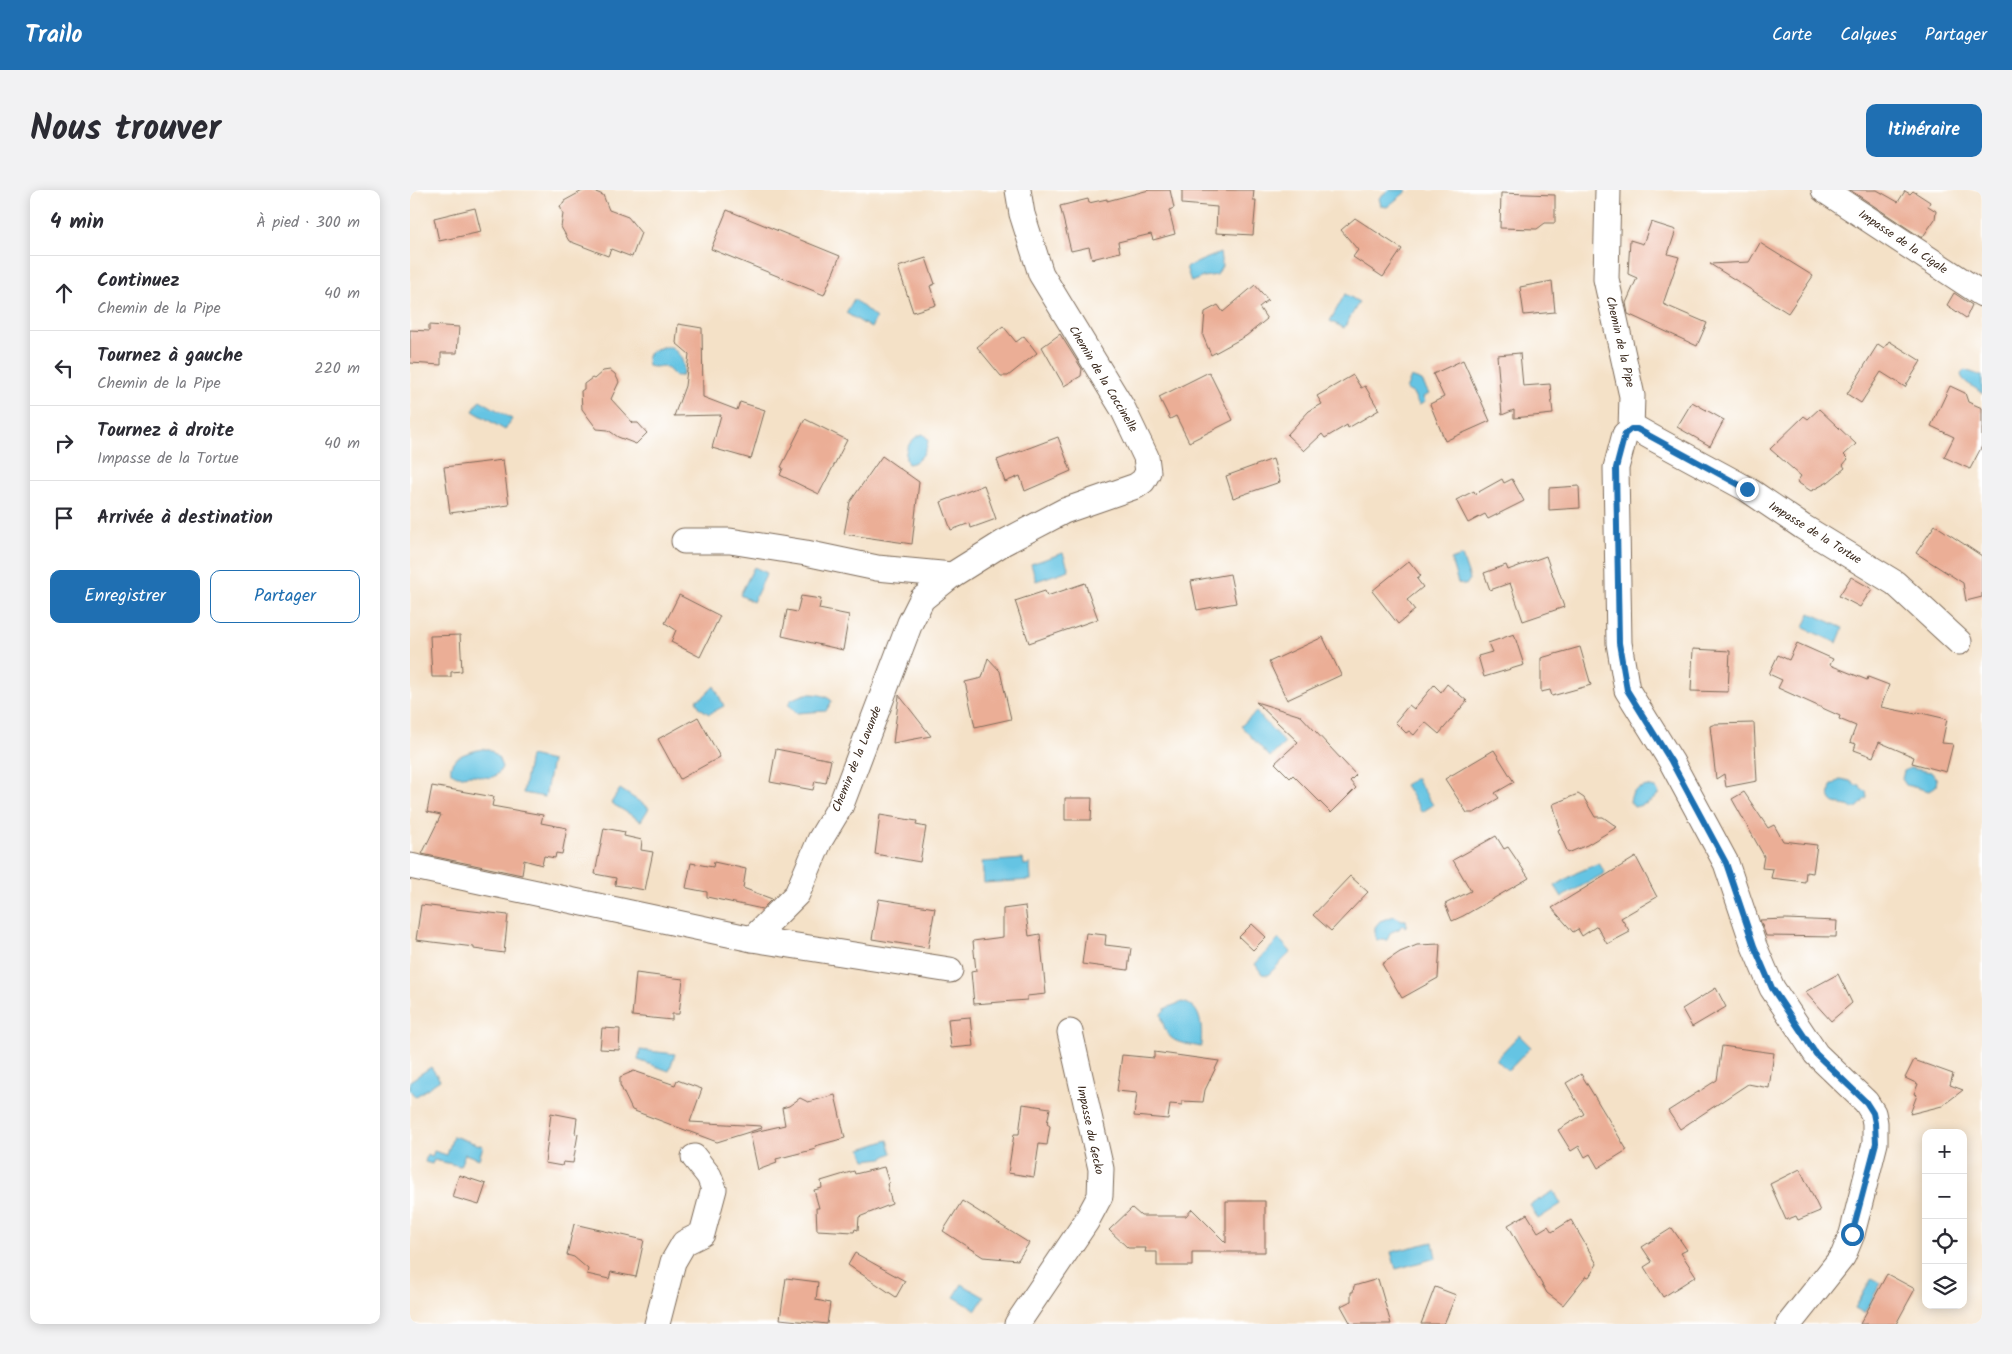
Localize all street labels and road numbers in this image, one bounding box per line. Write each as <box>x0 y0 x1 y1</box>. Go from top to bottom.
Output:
street label: Impasse de la Cigale <box>1854 205 1952 279</box>
street label: Chemin de la Pipe <box>1600 295 1640 390</box>
street label: Chemin de la Coccinelle <box>1064 322 1143 436</box>
street label: Impasse de la Tortue <box>1765 497 1866 570</box>
street label: Chemin de la Lavande <box>827 703 887 815</box>
street label: Impasse du Gecko <box>1071 1084 1109 1176</box>

